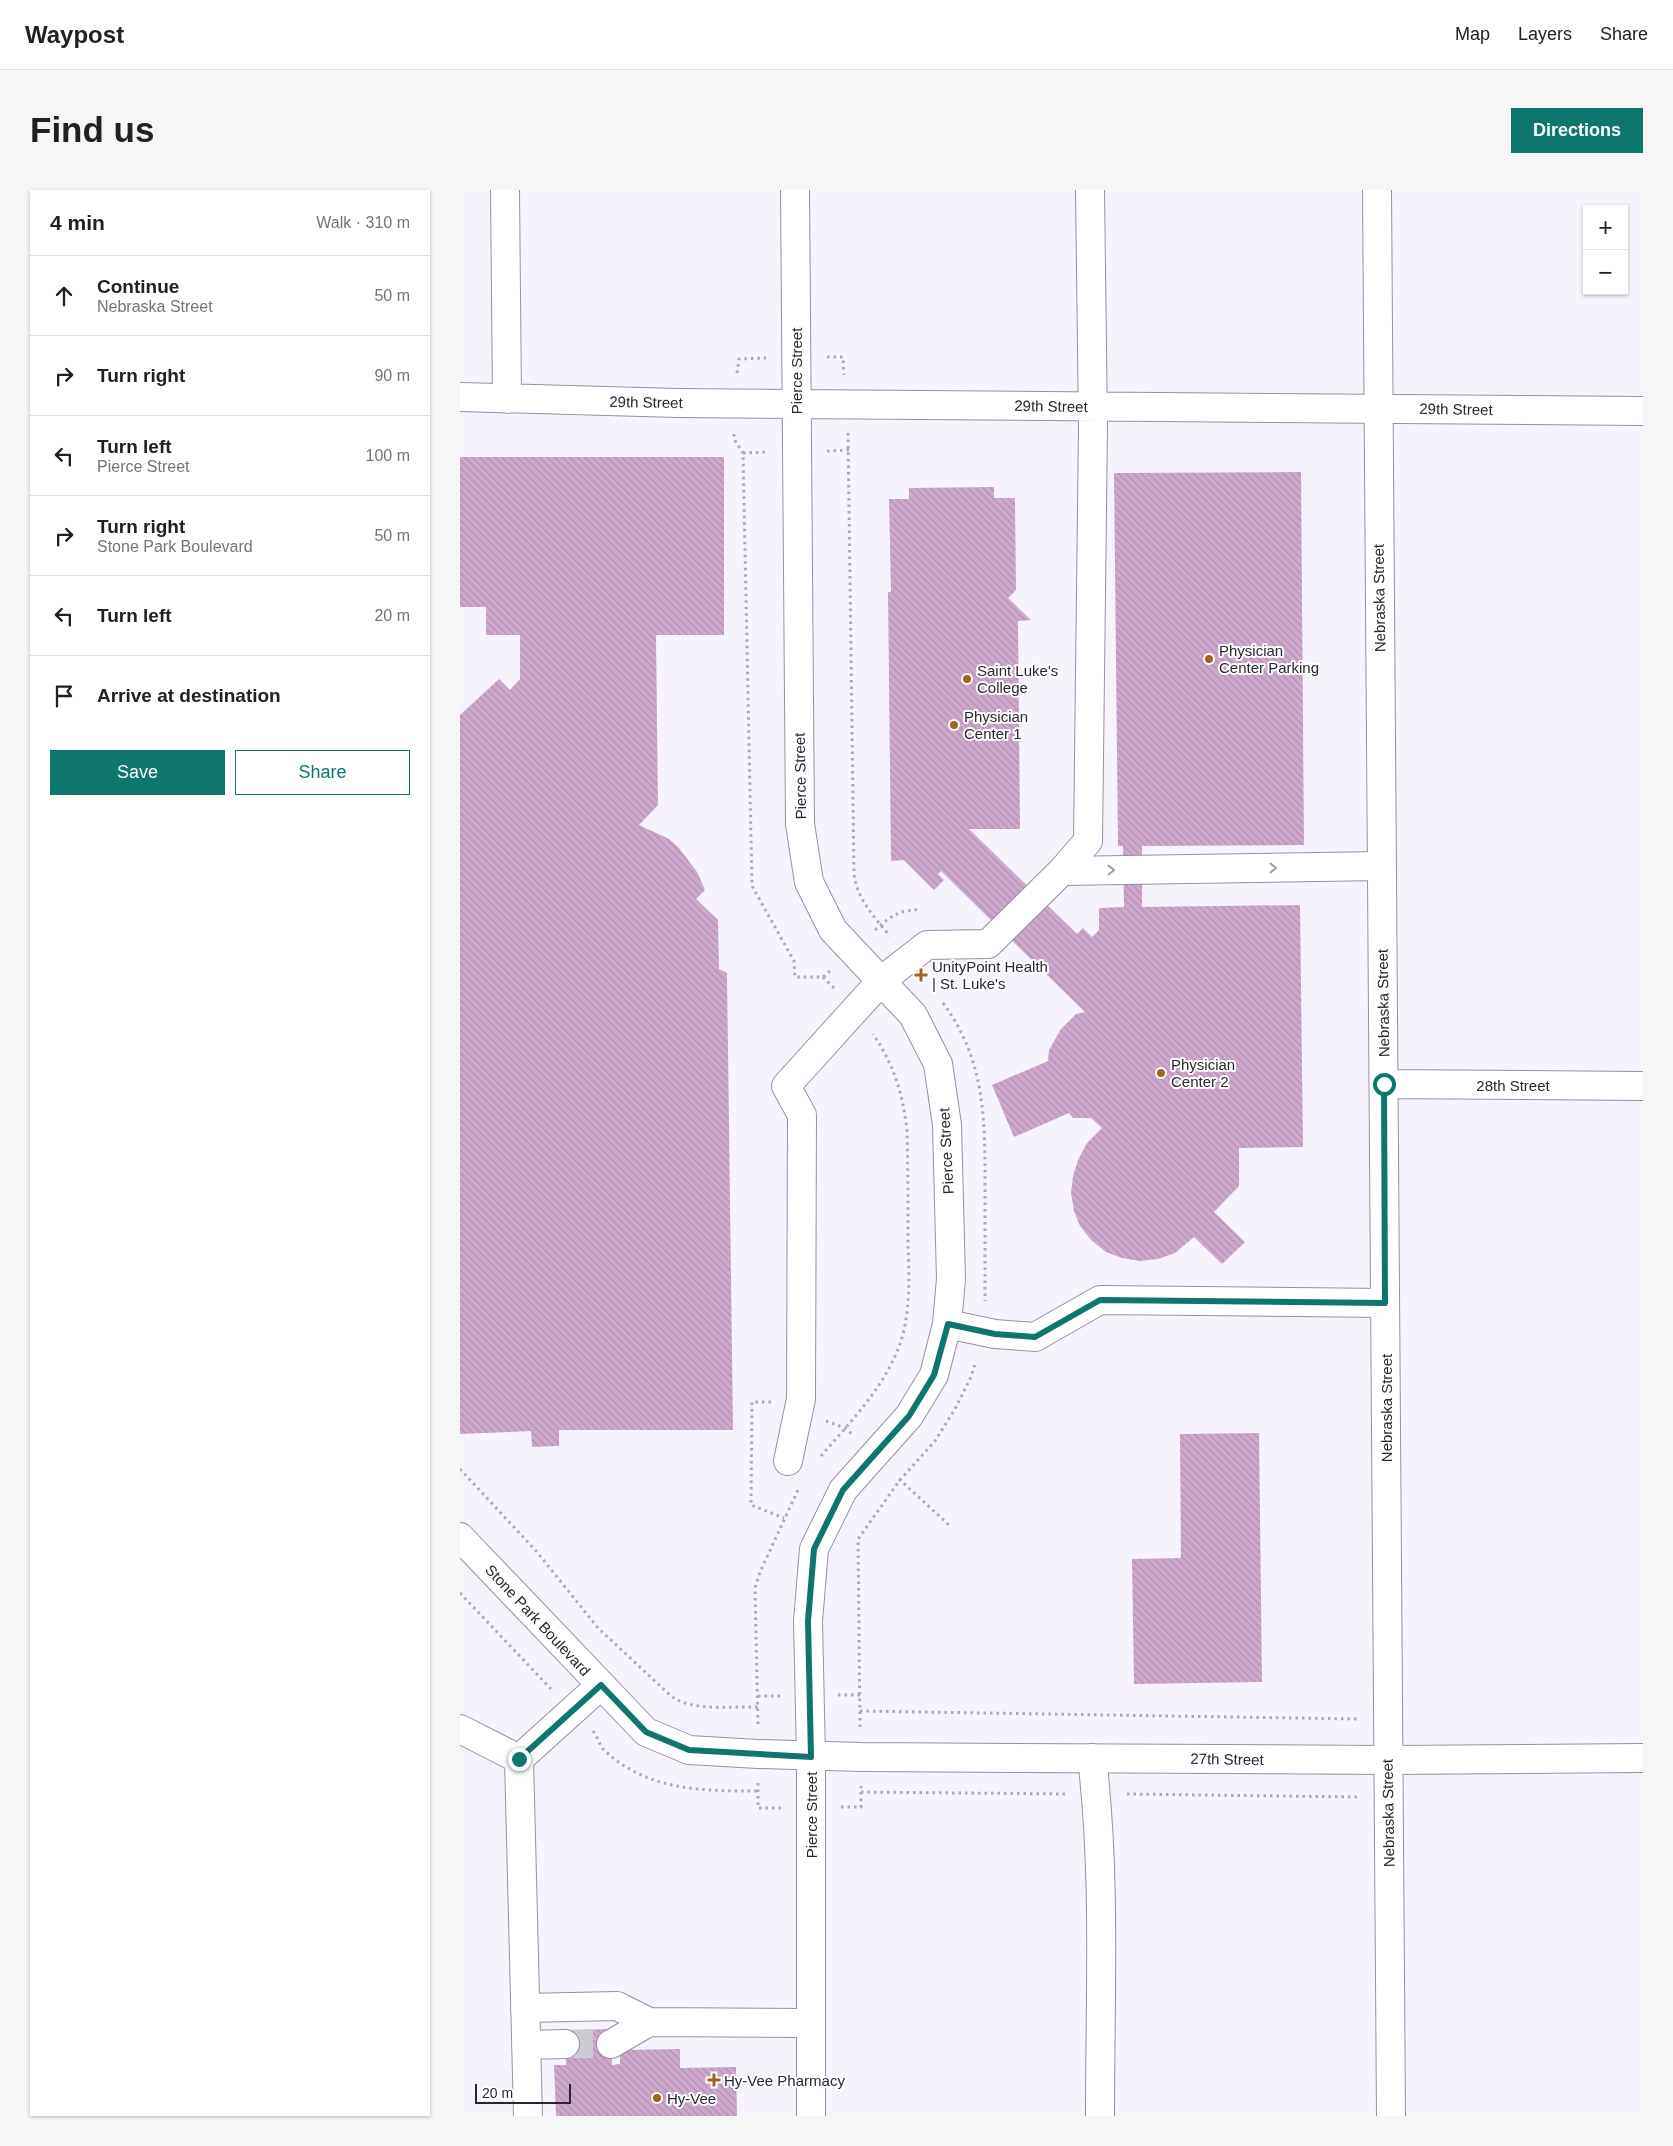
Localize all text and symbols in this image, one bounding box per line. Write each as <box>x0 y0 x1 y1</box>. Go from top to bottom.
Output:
text: Waypost <box>25 21 124 48</box>
text: Map <box>1455 24 1490 44</box>
text: Layers <box>1518 24 1572 44</box>
text: Share <box>1600 24 1648 44</box>
button: Directions <box>1511 108 1643 153</box>
text: Find us <box>30 110 154 149</box>
map controls <box>1583 205 1628 295</box>
button: + <box>1583 205 1628 250</box>
text: 4 min <box>50 211 105 234</box>
text: Walk · 310 m <box>316 214 410 231</box>
button: − <box>1583 250 1628 295</box>
text: Continue <box>97 276 179 297</box>
icon: ahead <box>50 282 78 310</box>
text: 50 m <box>374 287 410 304</box>
text: Nebraska Street <box>97 298 213 315</box>
street label: Pierce Street <box>788 327 805 414</box>
icon: right <box>50 362 78 390</box>
text: Turn right <box>97 365 185 386</box>
text: 90 m <box>374 367 410 384</box>
street label: 29th Street <box>609 393 684 411</box>
street label: 29th Street <box>1014 397 1089 415</box>
street label: 29th Street <box>1419 400 1494 418</box>
text: Turn left <box>97 436 172 457</box>
icon: left <box>50 442 78 470</box>
text: 100 m <box>366 447 410 464</box>
text: Pierce Street <box>97 458 189 475</box>
text: Turn right <box>97 516 185 537</box>
icon: right <box>50 522 78 550</box>
text: 50 m <box>374 527 410 544</box>
text: Stone Park Boulevard <box>97 538 253 555</box>
street label: Nebraska Street <box>1370 543 1388 652</box>
icon: left <box>50 602 78 630</box>
text: Turn left <box>97 605 172 626</box>
text: 20 m <box>374 607 410 624</box>
place label: Physician Center Parking <box>1219 642 1319 676</box>
marker: Physician Center Parking <box>1203 653 1215 665</box>
place label: Saint Luke's College <box>977 662 1058 696</box>
marker: Saint Luke's College <box>961 673 973 685</box>
icon: arrive <box>50 682 78 710</box>
text: Arrive at destination <box>97 685 281 706</box>
place label: Physician Center 1 <box>964 708 1028 742</box>
marker: Physician Center 1 <box>948 719 960 731</box>
street label: Pierce Street <box>791 732 809 820</box>
button: Save <box>50 750 225 795</box>
button: Share <box>235 750 410 795</box>
one-way arrow <box>1270 862 1278 873</box>
one-way arrow <box>1108 865 1115 875</box>
street label: Nebraska Street <box>1374 948 1392 1057</box>
place label: UnityPoint Health | St. Luke's <box>932 958 1048 992</box>
marker: UnityPoint Health | St. Luke's <box>914 968 928 982</box>
place label: Physician Center 2 <box>1171 1056 1235 1090</box>
marker: Physician Center 2 <box>1155 1067 1167 1079</box>
route start <box>1373 1073 1396 1096</box>
street label: 28th Street <box>1476 1077 1551 1094</box>
street label: Pierce Street <box>935 1106 957 1195</box>
street label: Nebraska Street <box>1378 1353 1395 1462</box>
street label: Stone Park Boulevard <box>482 1561 594 1679</box>
route end <box>508 1748 531 1771</box>
street label: 27th Street <box>1190 1750 1265 1768</box>
street label: Nebraska Street <box>1379 1758 1397 1867</box>
street label: Pierce Street <box>803 1771 820 1858</box>
place label: Hy-Vee Pharmacy <box>724 2072 845 2089</box>
marker: Hy-Vee Pharmacy <box>708 2074 720 2086</box>
scale bar <box>475 2081 571 2104</box>
text: 20 m <box>482 2085 513 2101</box>
place label: Hy-Vee <box>667 2090 716 2107</box>
marker: Hy-Vee <box>651 2092 663 2104</box>

